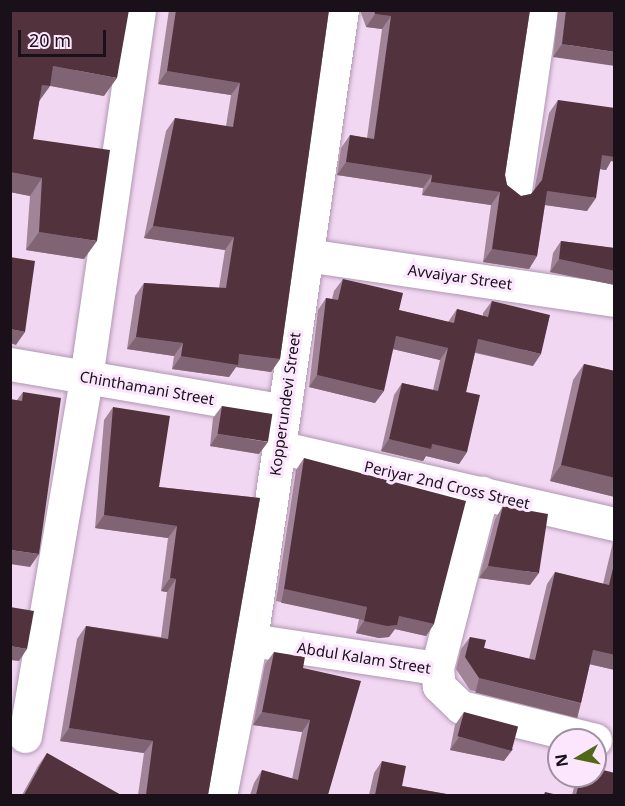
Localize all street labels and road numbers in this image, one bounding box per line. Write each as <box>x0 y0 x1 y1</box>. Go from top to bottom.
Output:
street label: Avvaiyar Street <box>407 261 513 293</box>
street label: Kopperundevi Street <box>266 331 304 477</box>
street label: Chinthamani Street <box>78 367 216 409</box>
street label: Periyar 2nd Cross Street <box>362 457 532 513</box>
street label: Abdul Kalam Street <box>296 639 432 677</box>

